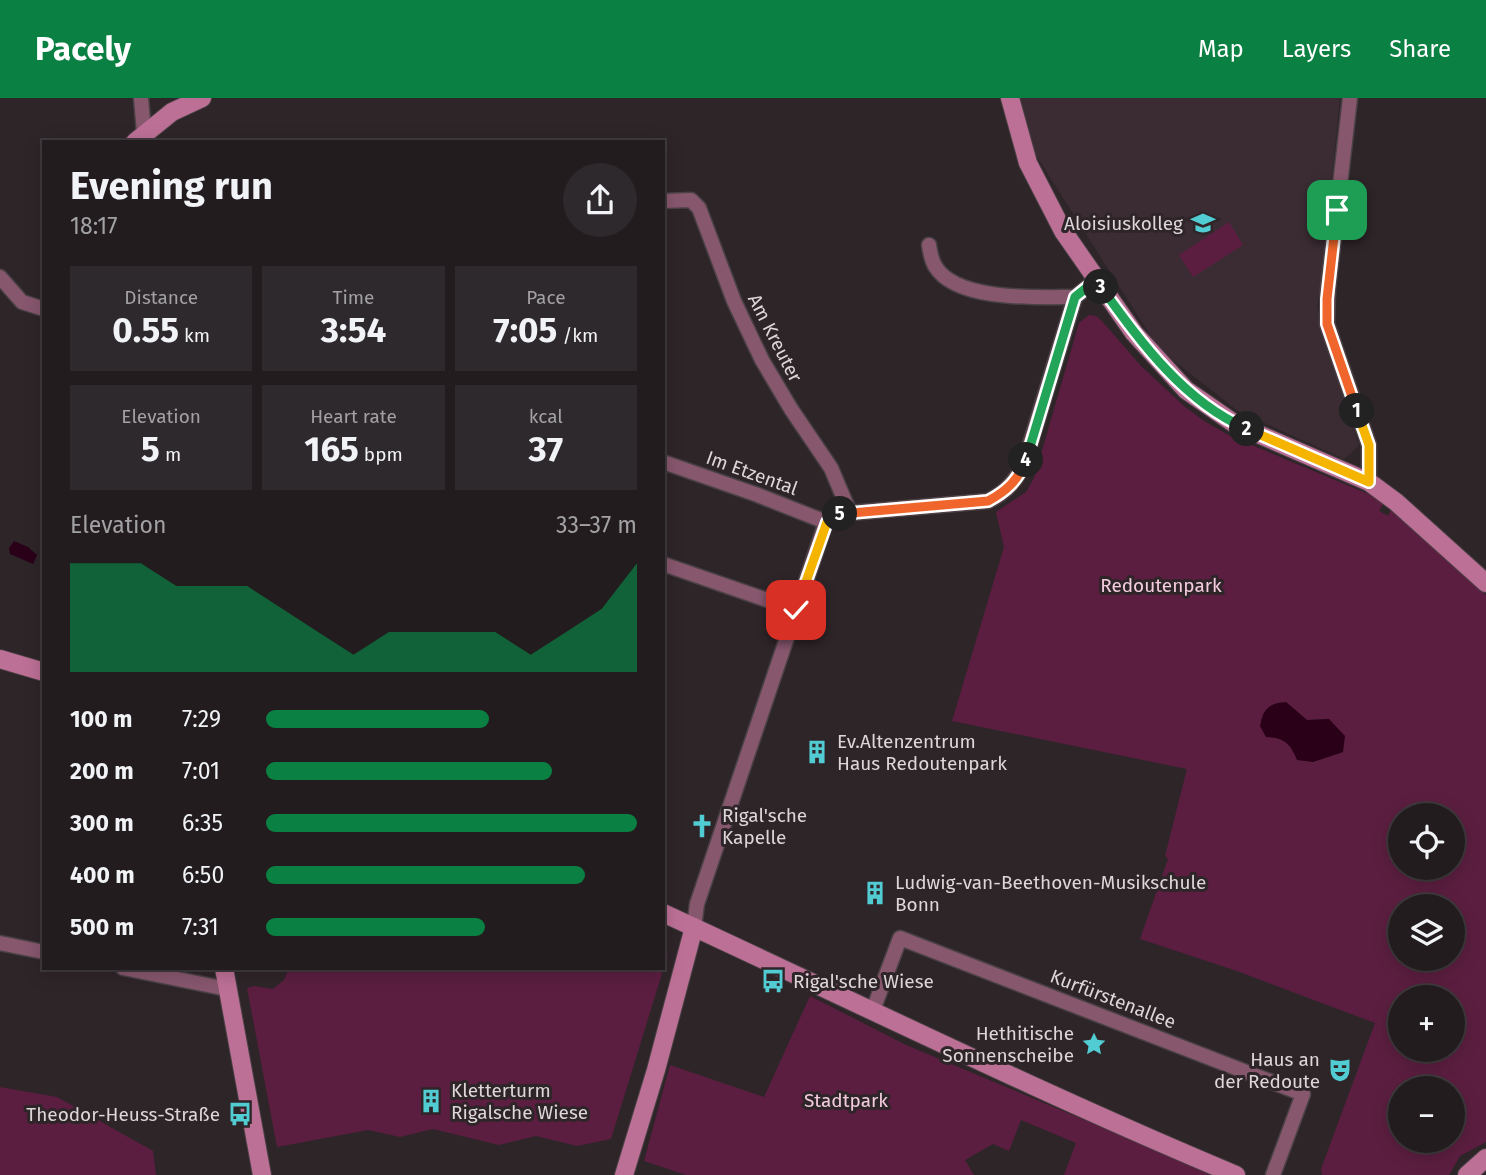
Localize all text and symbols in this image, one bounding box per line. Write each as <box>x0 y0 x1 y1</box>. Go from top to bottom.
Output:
text: Pacely <box>35 29 131 69</box>
text: Map <box>1198 35 1244 63</box>
text: Layers <box>1282 35 1351 63</box>
text: Share <box>1389 35 1451 63</box>
text: Evening run <box>70 163 273 209</box>
button: share <box>563 163 637 237</box>
pin <box>1307 180 1367 240</box>
icon: arrive <box>1318 191 1356 229</box>
school or university icon: Aloisiuskolleg <box>1189 209 1217 237</box>
text: 18:17 <box>70 212 117 240</box>
place label: Aloisiuskolleg <box>1064 212 1183 235</box>
pin: 3 <box>1084 270 1118 304</box>
text: 3 <box>1096 275 1105 298</box>
text: Distance <box>124 286 198 309</box>
text: Time <box>333 286 374 309</box>
text: Pace <box>526 286 566 309</box>
street label: Am Kreuter <box>743 290 807 387</box>
text: 0.55 <box>112 309 179 351</box>
text: 3:54 <box>321 309 386 351</box>
text: 7:05 <box>493 309 557 351</box>
text: km <box>179 324 210 347</box>
text: /km <box>557 324 598 347</box>
pin: 1 <box>1340 394 1374 428</box>
text: 1 <box>1352 399 1361 422</box>
text: Elevation <box>121 405 201 428</box>
text: Heart rate <box>310 405 397 428</box>
text: kcal <box>529 405 563 428</box>
pin: 2 <box>1230 412 1264 446</box>
text: 2 <box>1242 417 1251 440</box>
text: 5 <box>141 428 160 470</box>
text: 165 <box>304 428 359 470</box>
text: 37 <box>529 428 563 470</box>
pin: 4 <box>1009 442 1044 478</box>
text: m <box>160 443 181 466</box>
text: bpm <box>359 443 403 466</box>
street label: Im Etzental <box>703 446 801 500</box>
text: 4 <box>1020 448 1031 471</box>
pin: 5 <box>822 496 858 532</box>
text: 5 <box>834 502 845 525</box>
text: Elevation <box>70 511 166 539</box>
text: 33–37 m <box>556 511 637 539</box>
park label: Redoutenpark <box>1100 574 1222 597</box>
pin <box>766 580 826 640</box>
icon: check <box>777 591 815 629</box>
text: 100 m <box>70 705 132 733</box>
text: 7:29 <box>182 705 221 733</box>
place label: Ev.Altenzentrum Haus Redoutenpark <box>837 730 1007 775</box>
building icon: Ev.Altenzentrum Haus Redoutenpark <box>803 738 831 766</box>
text: 200 m <box>70 757 134 785</box>
text: 7:01 <box>182 757 220 785</box>
map controls <box>1388 803 1465 1153</box>
button: locate <box>1388 803 1465 880</box>
place label: Rigal'sche Kapelle <box>722 804 807 849</box>
text: 300 m <box>70 809 134 837</box>
text: 6:35 <box>182 809 223 837</box>
church icon: Rigal'sche Kapelle <box>688 812 716 840</box>
text: 400 m <box>70 861 135 889</box>
text: 6:50 <box>182 861 224 889</box>
place label: Ludwig-van-Beethoven-Musikschule Bonn <box>895 871 1206 916</box>
building icon: Ludwig-van-Beethoven-Musikschule Bonn <box>861 879 889 907</box>
button: layers <box>1388 894 1465 971</box>
text: 500 m <box>70 913 134 941</box>
text: 7:31 <box>182 913 219 941</box>
street label: Kurfürstenallee <box>1047 964 1179 1034</box>
bus stop icon: Rigal'sche Wiese <box>759 967 787 995</box>
place label: Rigal'sche Wiese <box>793 970 934 993</box>
button: + <box>1388 985 1465 1062</box>
place label: Hethitische Sonnenscheibe <box>942 1022 1074 1067</box>
place icon: Hethitische Sonnenscheibe <box>1080 1030 1108 1058</box>
place label: Haus an der Redoute <box>1214 1048 1320 1093</box>
theatre icon: Haus an der Redoute <box>1326 1056 1354 1084</box>
button: − <box>1388 1076 1465 1153</box>
place label: Kletterturm Rigalsche Wiese <box>451 1079 588 1124</box>
building icon: Kletterturm Rigalsche Wiese <box>417 1087 445 1115</box>
park label: Stadtpark <box>804 1089 888 1112</box>
bus stop icon: Theodor-Heuss-Straße <box>226 1100 254 1128</box>
place label: Theodor-Heuss-Straße <box>26 1103 220 1126</box>

